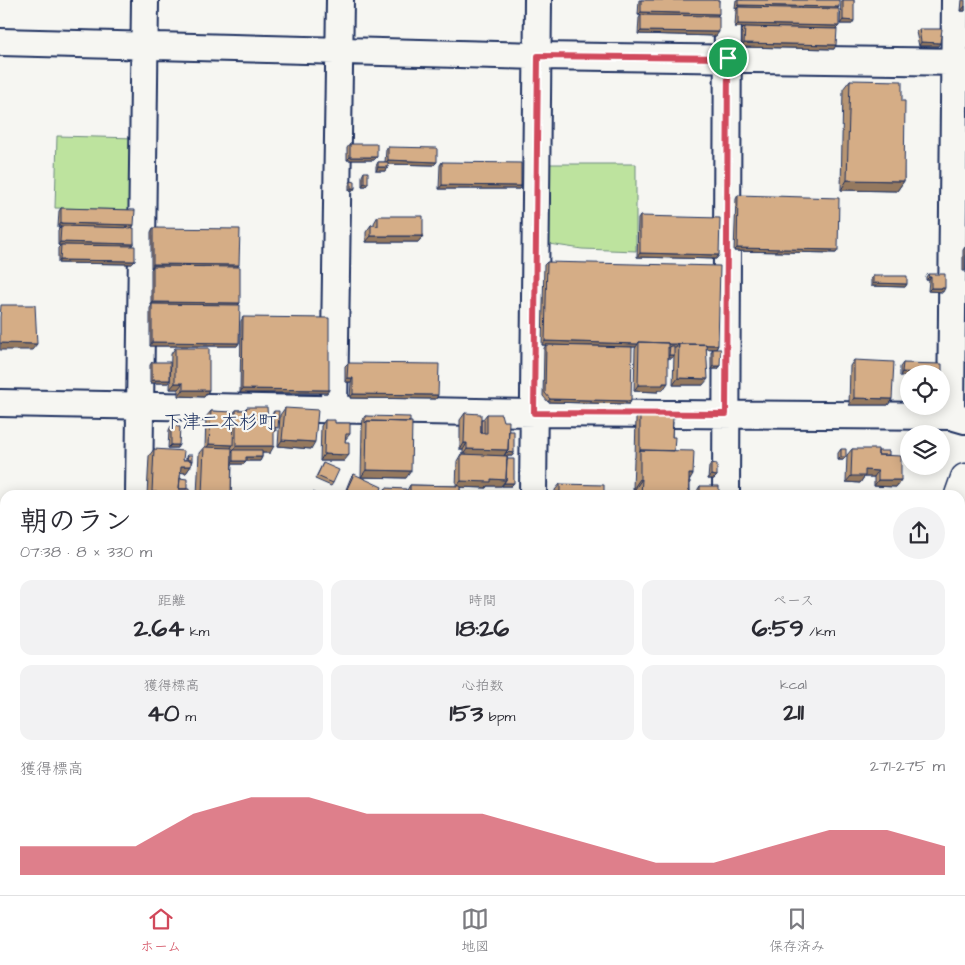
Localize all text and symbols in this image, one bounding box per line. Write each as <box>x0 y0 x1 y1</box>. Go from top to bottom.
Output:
pin <box>707 37 749 79</box>
icon: arrive <box>714 44 742 72</box>
map controls <box>900 365 950 475</box>
button: locate <box>900 365 950 415</box>
district label: 下津二本杉町 <box>163 409 277 436</box>
button: layers <box>900 425 950 475</box>
text: 朝のラン <box>20 502 132 541</box>
button: share <box>893 507 945 559</box>
text: 07:38 · 8 × 330 m <box>20 541 152 563</box>
text: 距離 <box>158 591 186 611</box>
text: 時間 <box>469 591 497 611</box>
text: ペース <box>773 591 814 611</box>
text: 2.64 <box>134 611 184 646</box>
text: 18:26 <box>456 611 509 646</box>
text: 6:59 <box>752 611 804 646</box>
text: km <box>184 622 209 642</box>
text: /km <box>804 622 835 642</box>
text: kcal <box>780 675 807 695</box>
text: 獲得標高 <box>144 676 200 696</box>
text: 心拍数 <box>462 676 504 696</box>
text: 211 <box>783 695 804 730</box>
text: 40 <box>147 696 180 731</box>
text: 153 <box>450 696 483 731</box>
text: m <box>180 707 196 727</box>
text: bpm <box>483 707 515 727</box>
text: 271–275 m <box>870 755 945 777</box>
text: 獲得標高 <box>20 758 84 780</box>
tab: ホーム <box>140 905 181 957</box>
tab: 地図 <box>461 905 489 957</box>
tab: 保存済み <box>769 905 825 957</box>

